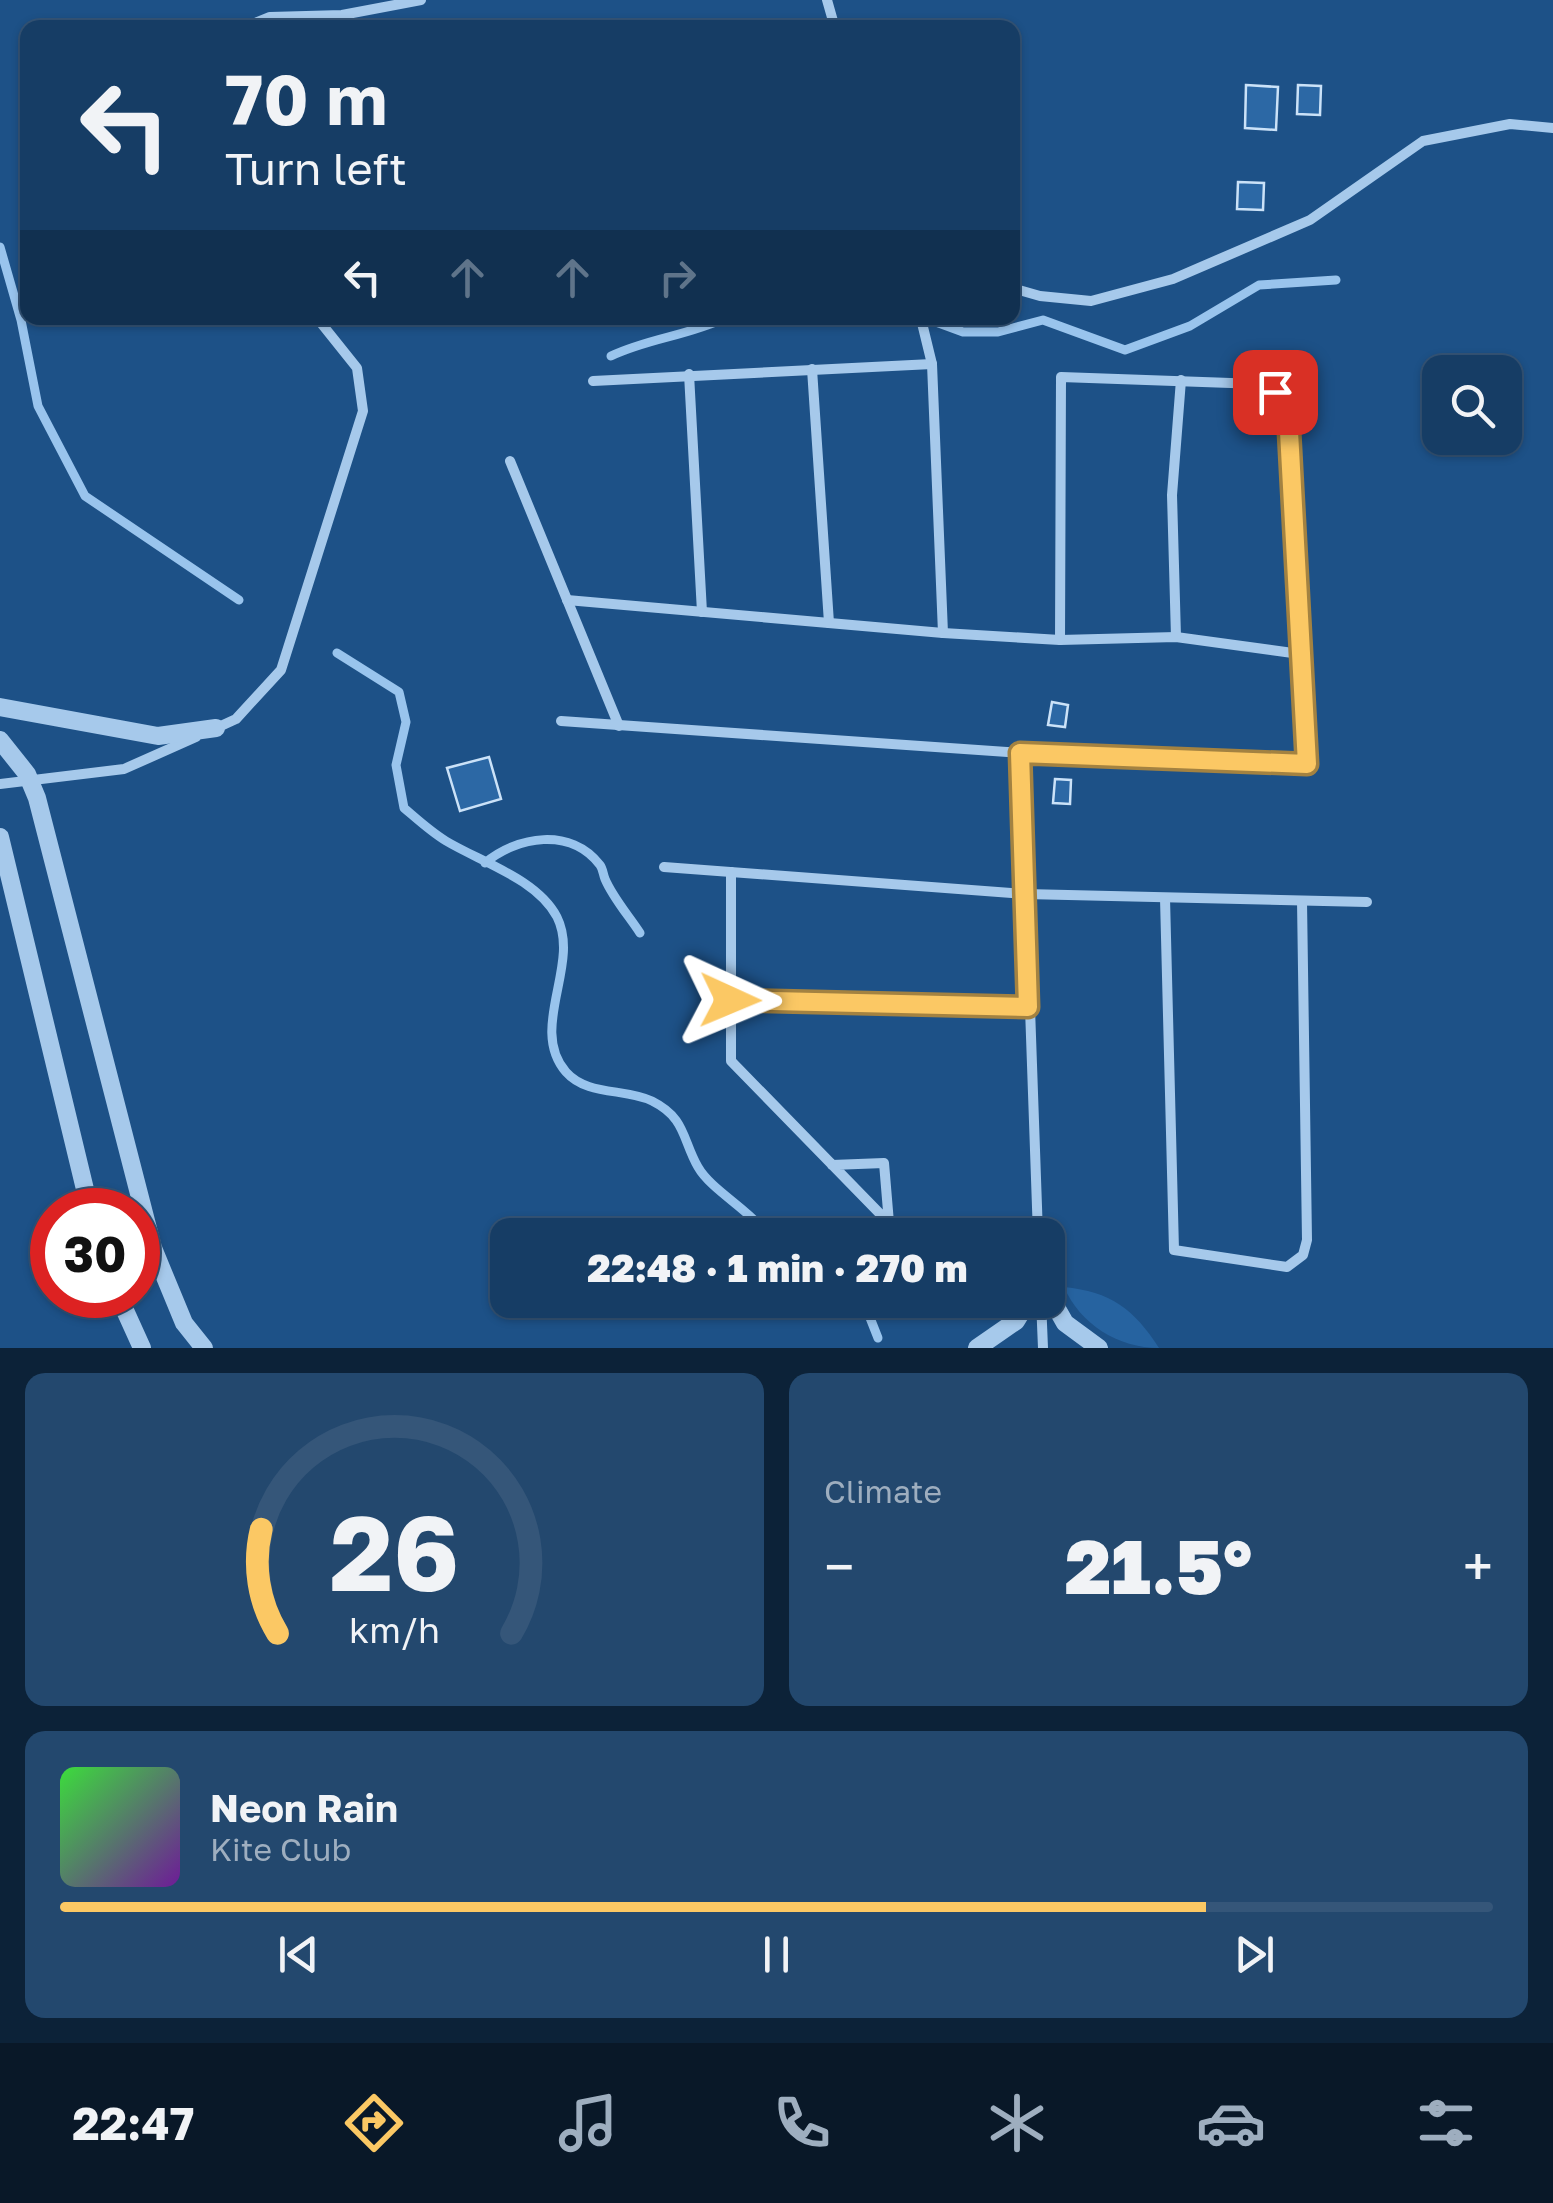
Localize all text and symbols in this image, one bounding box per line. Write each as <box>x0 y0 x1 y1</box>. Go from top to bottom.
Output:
text: 70 m <box>225 56 387 140</box>
icon: left <box>60 60 190 190</box>
text: Turn left <box>225 141 407 195</box>
icon: left <box>335 250 390 305</box>
icon: ahead <box>440 250 495 305</box>
icon: ahead <box>545 250 600 305</box>
icon: right <box>650 250 705 305</box>
pin <box>1233 350 1318 435</box>
map controls <box>1422 355 1522 455</box>
button: search <box>1422 355 1522 455</box>
icon: arrive <box>1248 365 1303 420</box>
position arrow <box>678 948 782 1052</box>
speed limit sign: 30 <box>30 1188 160 1318</box>
text: 22:48 · 1 min · 270 m <box>587 1245 968 1290</box>
text: Climate <box>824 1472 942 1510</box>
text: 26 <box>330 1489 459 1614</box>
text: 21.5° <box>1065 1520 1252 1611</box>
text: − <box>824 1533 854 1599</box>
text: + <box>1463 1533 1493 1599</box>
text: km/h <box>349 1608 440 1651</box>
text: Neon Rain <box>210 1785 398 1830</box>
text: Kite Club <box>210 1830 351 1868</box>
icon: previous <box>271 1927 326 1982</box>
icon: pause <box>749 1927 804 1982</box>
icon: next <box>1227 1927 1282 1982</box>
icon: directions <box>339 2088 409 2158</box>
icon: music <box>553 2088 623 2158</box>
icon: phone <box>767 2088 837 2158</box>
icon: climate <box>982 2088 1052 2158</box>
icon: car <box>1196 2088 1266 2158</box>
icon: filters <box>1411 2088 1481 2158</box>
text: 22:47 <box>72 2096 194 2150</box>

